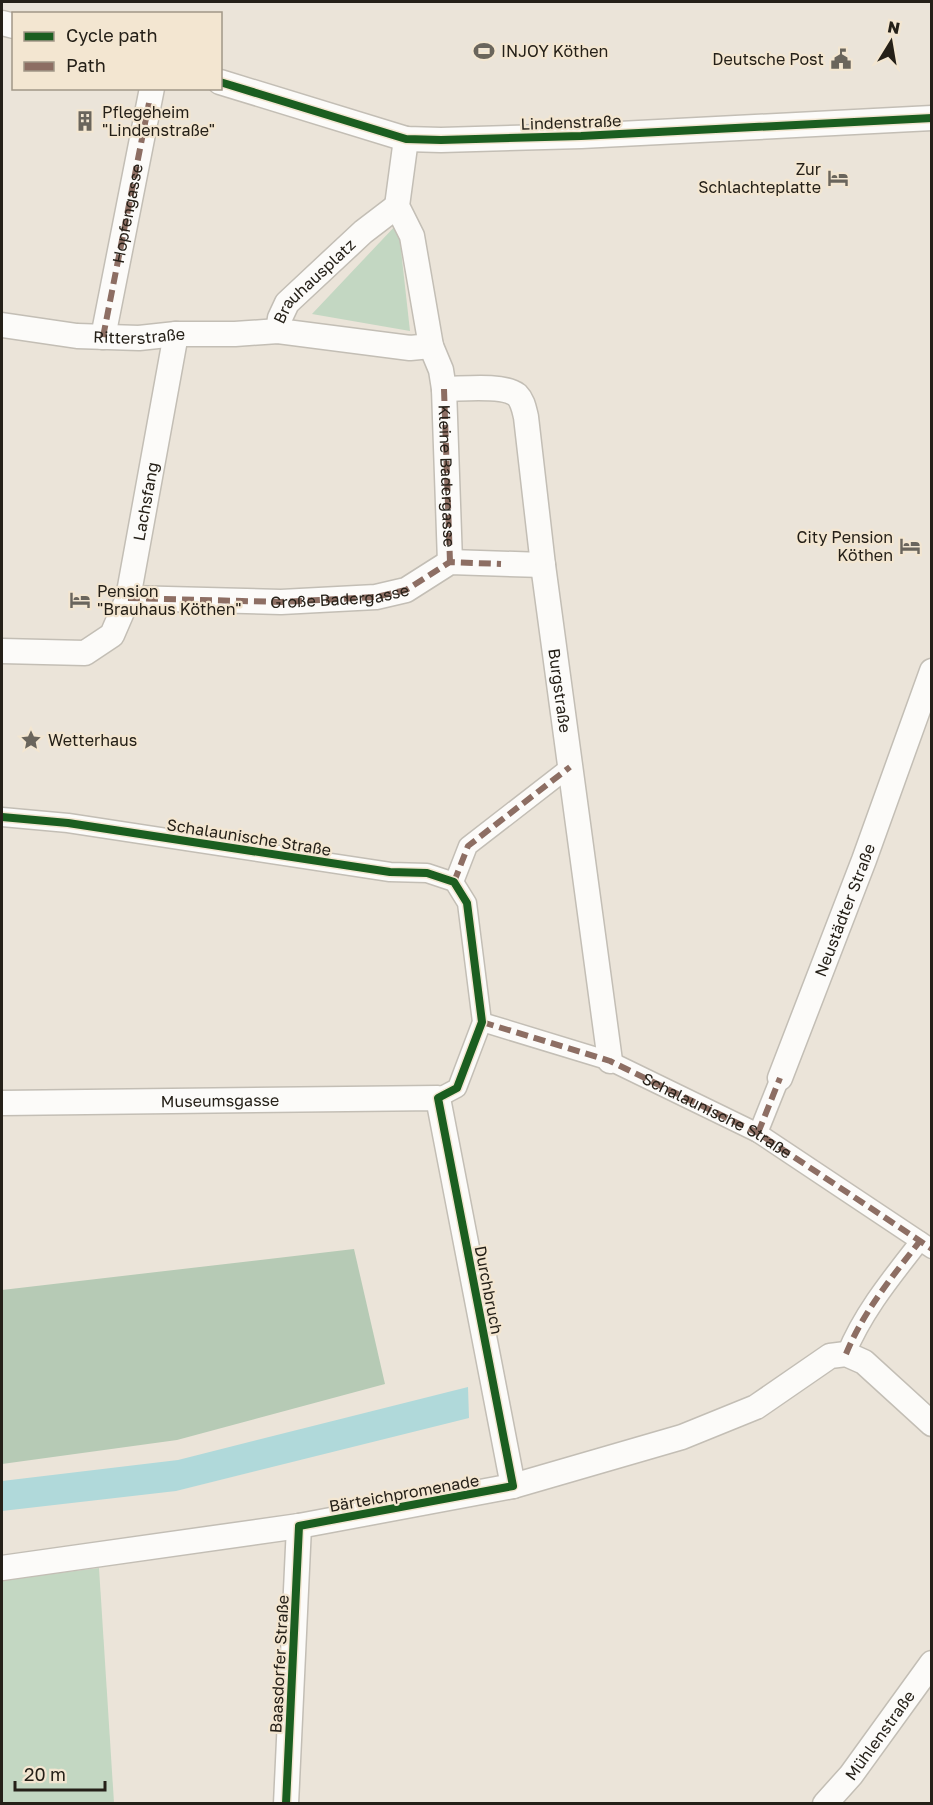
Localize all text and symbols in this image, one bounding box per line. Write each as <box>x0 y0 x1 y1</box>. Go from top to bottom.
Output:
legend <box>12 12 222 90</box>
north arrow <box>861 12 921 72</box>
text: N <box>886 16 902 38</box>
text: Cycle path <box>66 24 158 46</box>
sports icon: INJOY Köthen <box>472 39 496 63</box>
place label: INJOY Köthen <box>501 41 608 61</box>
public building icon: Deutsche Post <box>829 47 853 71</box>
place label: Deutsche Post <box>712 49 824 69</box>
text: Path <box>66 54 106 76</box>
place label: Pflegeheim "Lindenstraße" <box>102 102 215 140</box>
building icon: Pflegeheim "Lindenstraße" <box>73 109 97 133</box>
street label: Lindenstraße <box>520 110 622 134</box>
place label: Zur Schlachteplatte <box>698 159 821 197</box>
street label: Hopfengasse <box>108 162 147 265</box>
hotel icon: Zur Schlachteplatte <box>826 166 850 190</box>
street label: Brauhausplatz <box>269 234 360 327</box>
street label: Ritterstraße <box>93 324 185 348</box>
street label: Kleine Badergasse <box>435 404 459 548</box>
street label: Lachsfang <box>129 460 163 542</box>
place label: City Pension Köthen <box>797 527 893 565</box>
hotel icon: City Pension Köthen <box>898 534 922 558</box>
street label: Große Badergasse <box>270 580 411 612</box>
place label: Pension "Brauhaus Köthen" <box>97 581 242 619</box>
hotel icon: Pension "Brauhaus Köthen" <box>68 588 92 612</box>
street label: Burgstraße <box>544 647 576 734</box>
place icon: Wetterhaus <box>19 728 43 752</box>
place label: Wetterhaus <box>48 730 137 750</box>
street label: Schalaunische Straße <box>165 814 333 860</box>
street label: Neustädter Straße <box>810 841 879 979</box>
street label: Schalaunische Straße <box>639 1068 796 1163</box>
street label: Museumsgasse <box>161 1090 279 1111</box>
street label: Durchbruch <box>471 1244 507 1336</box>
street label: Bärteichpromenade <box>328 1470 480 1516</box>
street label: Baasdorfer Straße <box>265 1594 293 1734</box>
street label: Mühlenstraße <box>841 1686 919 1784</box>
scale bar <box>15 1754 105 1792</box>
text: 20 m <box>24 1763 66 1785</box>

